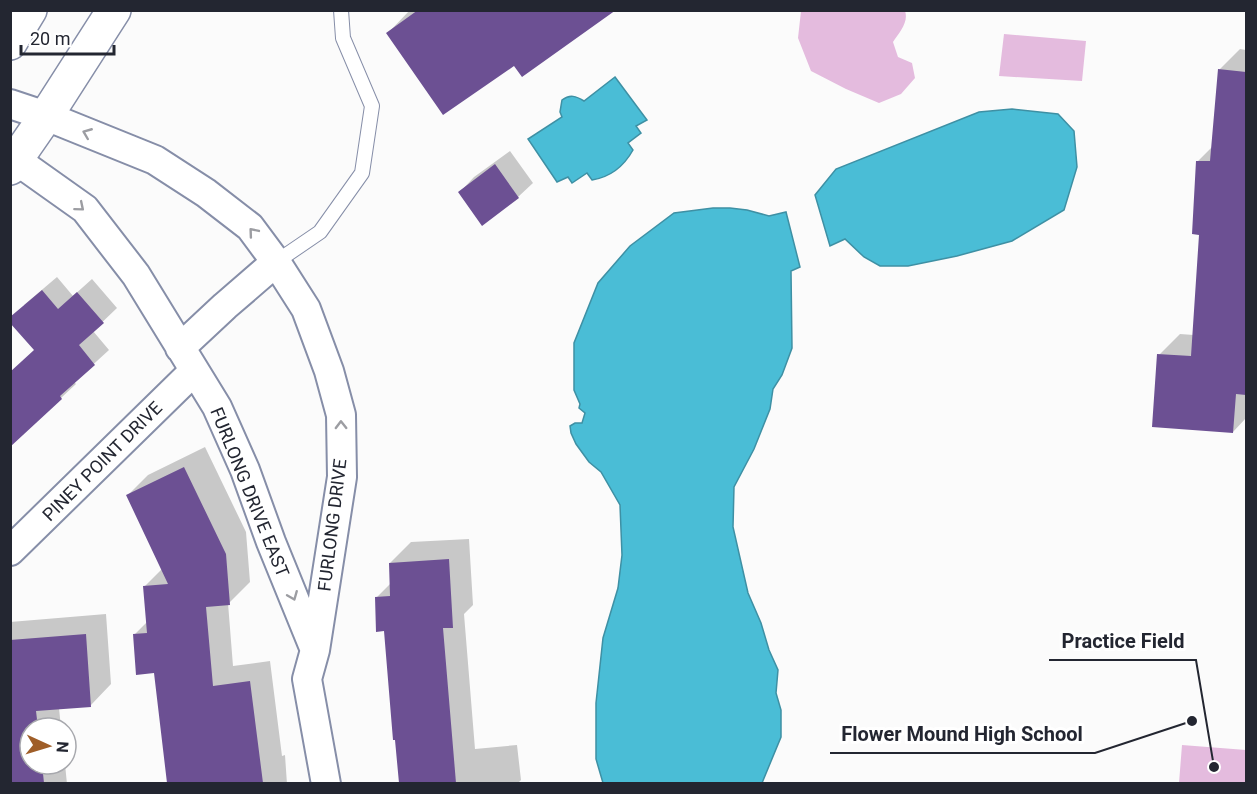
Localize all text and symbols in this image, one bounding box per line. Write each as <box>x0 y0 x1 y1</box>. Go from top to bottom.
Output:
scale bar <box>21 18 114 56</box>
text: 20 m <box>30 28 70 49</box>
one-way arrow <box>82 128 93 140</box>
one-way arrow <box>73 199 84 210</box>
one-way arrow <box>249 228 260 239</box>
street label: PINEY POINT DRIVE <box>38 397 166 525</box>
street label: FURLONG DRIVE EAST <box>206 404 294 580</box>
one-way arrow <box>335 421 347 430</box>
street label: FURLONG DRIVE <box>313 458 351 592</box>
one-way arrow <box>286 590 298 601</box>
callout: Practice Field <box>1049 622 1196 660</box>
text: Practice Field <box>1062 629 1184 653</box>
callout: Flower Mound High School <box>830 715 1095 753</box>
north arrow <box>18 716 78 776</box>
text: Flower Mound High School <box>841 722 1083 746</box>
text: N <box>53 741 72 753</box>

